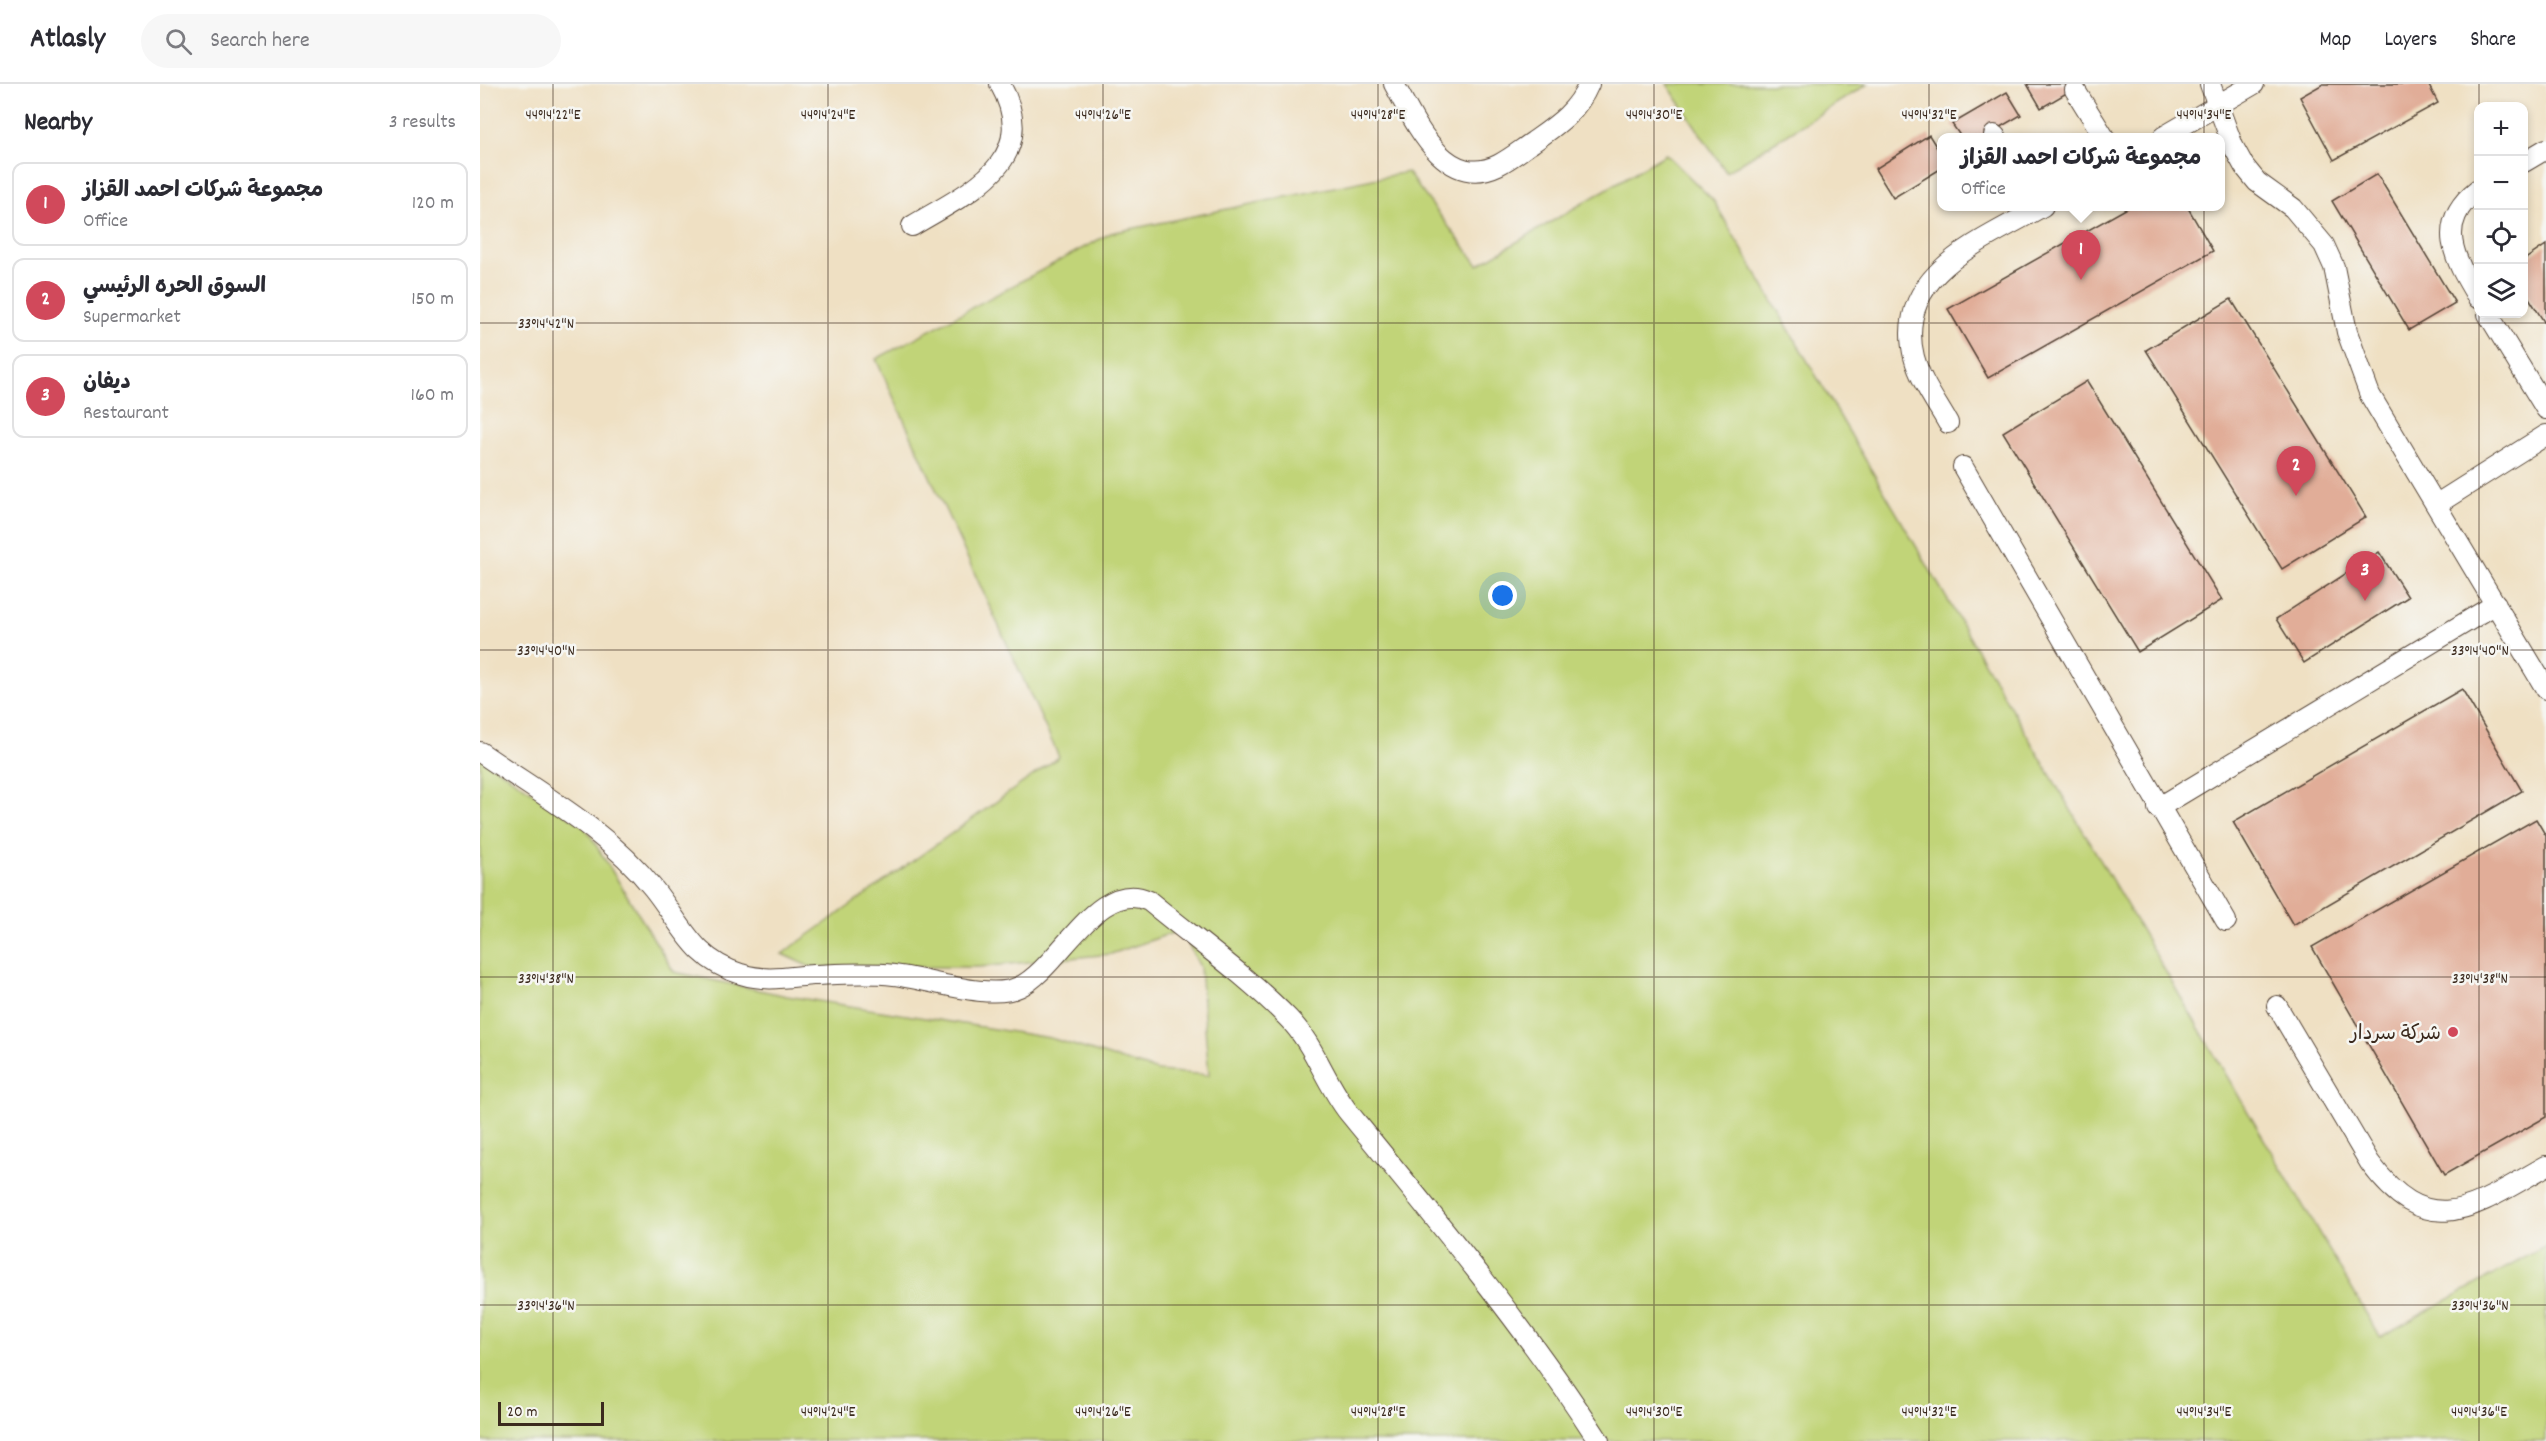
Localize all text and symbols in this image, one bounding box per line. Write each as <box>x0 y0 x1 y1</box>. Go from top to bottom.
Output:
search box <box>141 14 561 68</box>
text: Atlasly <box>30 21 105 61</box>
icon: search <box>162 25 195 58</box>
text: Search here <box>210 26 310 57</box>
text: Map <box>2320 26 2351 56</box>
text: Layers <box>2384 26 2437 56</box>
text: Share <box>2470 26 2516 56</box>
map controls <box>2474 102 2528 318</box>
button: + <box>2474 102 2528 156</box>
text: Nearby <box>24 105 92 142</box>
text: 44°14'22"E <box>526 105 581 127</box>
text: 44°14'24"E <box>801 105 856 127</box>
text: 44°14'26"E <box>1075 105 1131 127</box>
text: 44°14'28"E <box>1351 105 1405 127</box>
text: 44°14'30"E <box>1626 105 1683 127</box>
text: 44°14'32"E <box>1901 105 1957 127</box>
text: 44°14'34"E <box>2177 105 2232 127</box>
text: 3 results <box>389 109 456 137</box>
popup <box>1937 133 2225 211</box>
text: مجموعة شركات احمد القزاز <box>1961 144 2201 175</box>
button: − <box>2474 156 2528 210</box>
text: مجموعة شركات احمد القزاز <box>83 176 323 207</box>
text: Office <box>1961 176 2006 204</box>
text: 1 <box>43 190 48 218</box>
text: 120 m <box>412 190 454 218</box>
text: Office <box>83 208 128 236</box>
button: locate <box>2474 210 2528 264</box>
pin: 1 <box>2062 230 2100 280</box>
button: layers <box>2474 264 2528 318</box>
text: السوق الحره الرئيسي <box>83 272 266 303</box>
text: 2 <box>41 286 50 314</box>
text: 150 m <box>411 286 454 314</box>
text: Supermarket <box>83 304 181 332</box>
text: 33°14'42"N <box>518 314 574 336</box>
text: ديفان <box>83 368 131 399</box>
text: 3 <box>41 382 50 410</box>
text: 160 m <box>411 382 454 410</box>
text: Restaurant <box>83 400 169 428</box>
pin: 2 <box>2276 446 2316 496</box>
pin: 3 <box>2346 552 2384 601</box>
your location <box>1488 581 1517 610</box>
text: 33°14'40"N <box>517 641 575 663</box>
text: 33°14'40"N <box>2451 641 2509 663</box>
text: 33°14'38"N <box>518 969 574 991</box>
text: 33°14'38"N <box>2452 969 2508 991</box>
place label: شركة سردار <box>2348 1021 2441 1049</box>
marker: شركة سردار <box>2446 1025 2460 1039</box>
text: 33°14'36"N <box>517 1296 575 1318</box>
text: 33°14'36"N <box>2451 1296 2509 1318</box>
scale bar <box>498 1399 604 1426</box>
text: 20 m <box>507 1401 537 1424</box>
text: 44°14'24"E <box>801 1402 856 1424</box>
text: 44°14'26"E <box>1075 1402 1131 1424</box>
text: 44°14'28"E <box>1351 1402 1405 1424</box>
text: 44°14'30"E <box>1626 1402 1683 1424</box>
text: 44°14'32"E <box>1901 1402 1957 1424</box>
text: 44°14'34"E <box>2177 1402 2232 1424</box>
text: 44°14'36"E <box>2451 1402 2507 1424</box>

